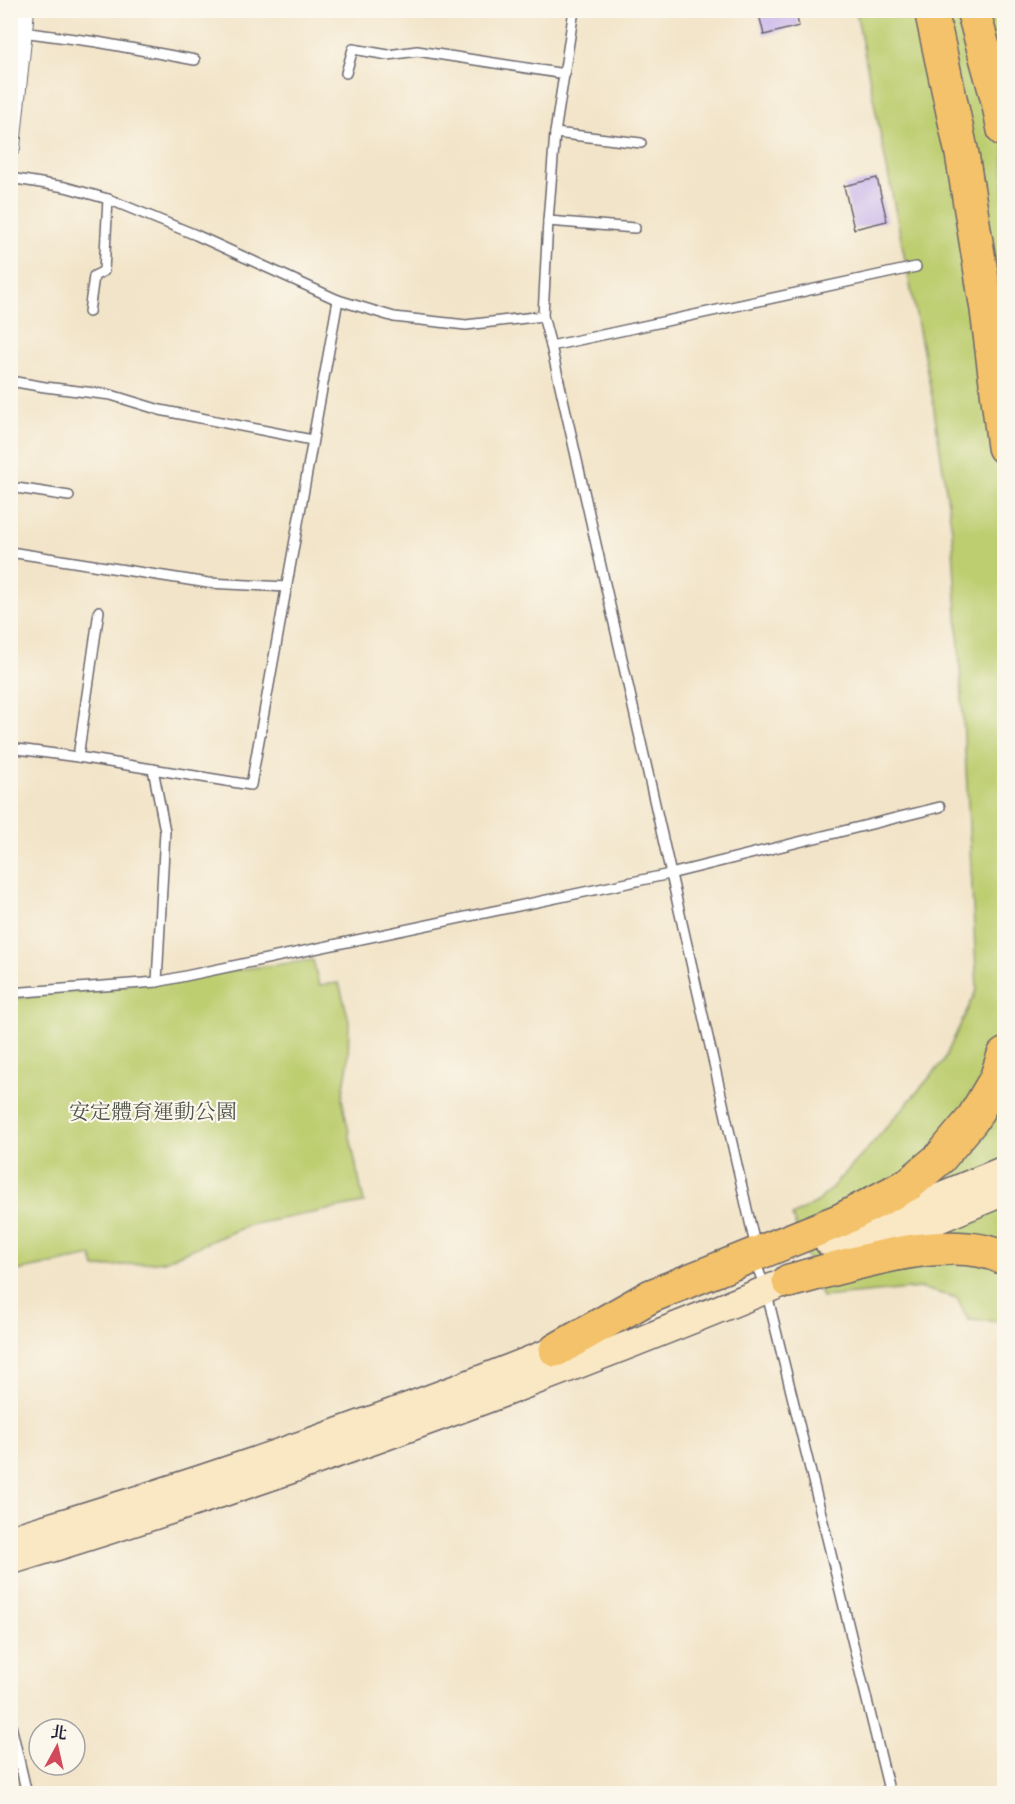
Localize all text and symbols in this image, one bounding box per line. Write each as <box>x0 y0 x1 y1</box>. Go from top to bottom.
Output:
park label: 安定體育運動公園 <box>69 1098 237 1126</box>
north arrow <box>27 1717 87 1777</box>
text: 北 <box>49 1721 68 1745</box>

